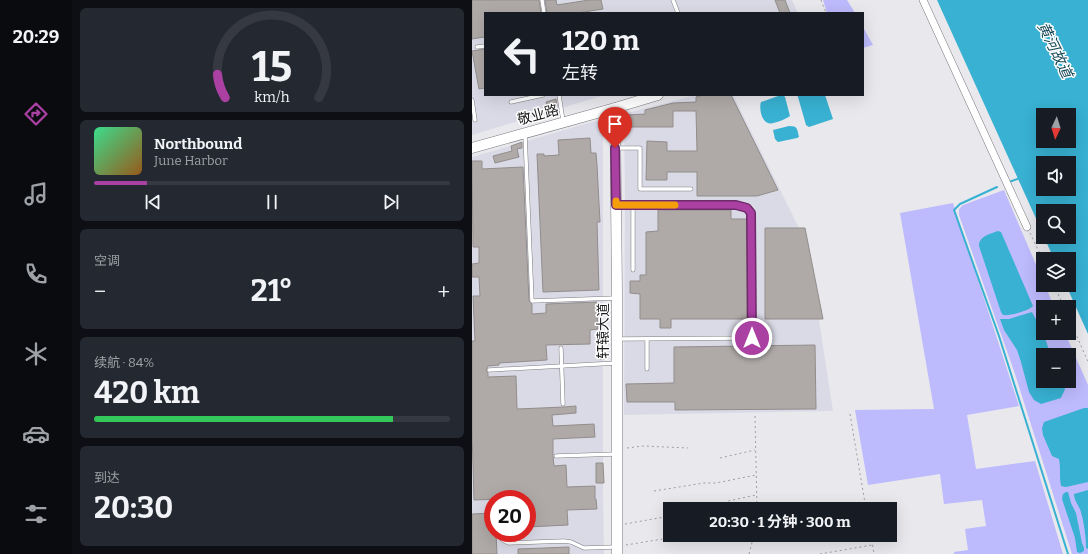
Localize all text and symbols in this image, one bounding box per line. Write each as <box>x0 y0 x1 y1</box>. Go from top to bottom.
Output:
water label: 黄河故道 <box>1034 19 1077 83</box>
text: 120 m <box>562 24 639 57</box>
text: 20:29 <box>13 26 59 48</box>
icon: left <box>496 28 548 80</box>
text: 15 <box>252 42 292 92</box>
text: 左转 <box>562 62 598 84</box>
text: km/h <box>254 89 290 106</box>
icon: directions <box>22 100 50 128</box>
street label: 敬业路 <box>516 101 560 129</box>
pin <box>598 107 632 148</box>
north arrow <box>1036 108 1076 148</box>
map controls <box>1036 108 1076 388</box>
icon: arrive <box>604 113 626 135</box>
text: Northbound <box>154 135 242 153</box>
text: June Harbor <box>154 153 228 168</box>
button: sound <box>1036 156 1076 196</box>
icon: music <box>22 180 50 208</box>
icon: previous <box>142 191 164 213</box>
icon: pause <box>261 191 283 213</box>
icon: next <box>380 191 402 213</box>
button: search <box>1036 204 1076 244</box>
button: layers <box>1036 252 1076 292</box>
text: 空调 <box>94 253 120 268</box>
icon: phone <box>22 260 50 288</box>
text: 21° <box>251 273 293 309</box>
text: − <box>94 278 106 305</box>
text: + <box>437 278 450 305</box>
button: + <box>1036 300 1076 340</box>
street label: 轩辕大道 <box>595 303 612 359</box>
position arrow <box>731 317 773 359</box>
icon: climate <box>22 340 50 368</box>
button: − <box>1036 348 1076 388</box>
text: 续航 · 84% <box>94 355 154 370</box>
text: 420 km <box>94 375 200 411</box>
icon: car <box>22 420 50 448</box>
text: 到达 <box>94 470 120 485</box>
text: 20:30 <box>94 490 173 526</box>
speed limit sign: 20 <box>484 490 536 542</box>
icon: filters <box>22 500 50 528</box>
text: 20:30 · 1 分钟 · 300 m <box>709 513 851 531</box>

